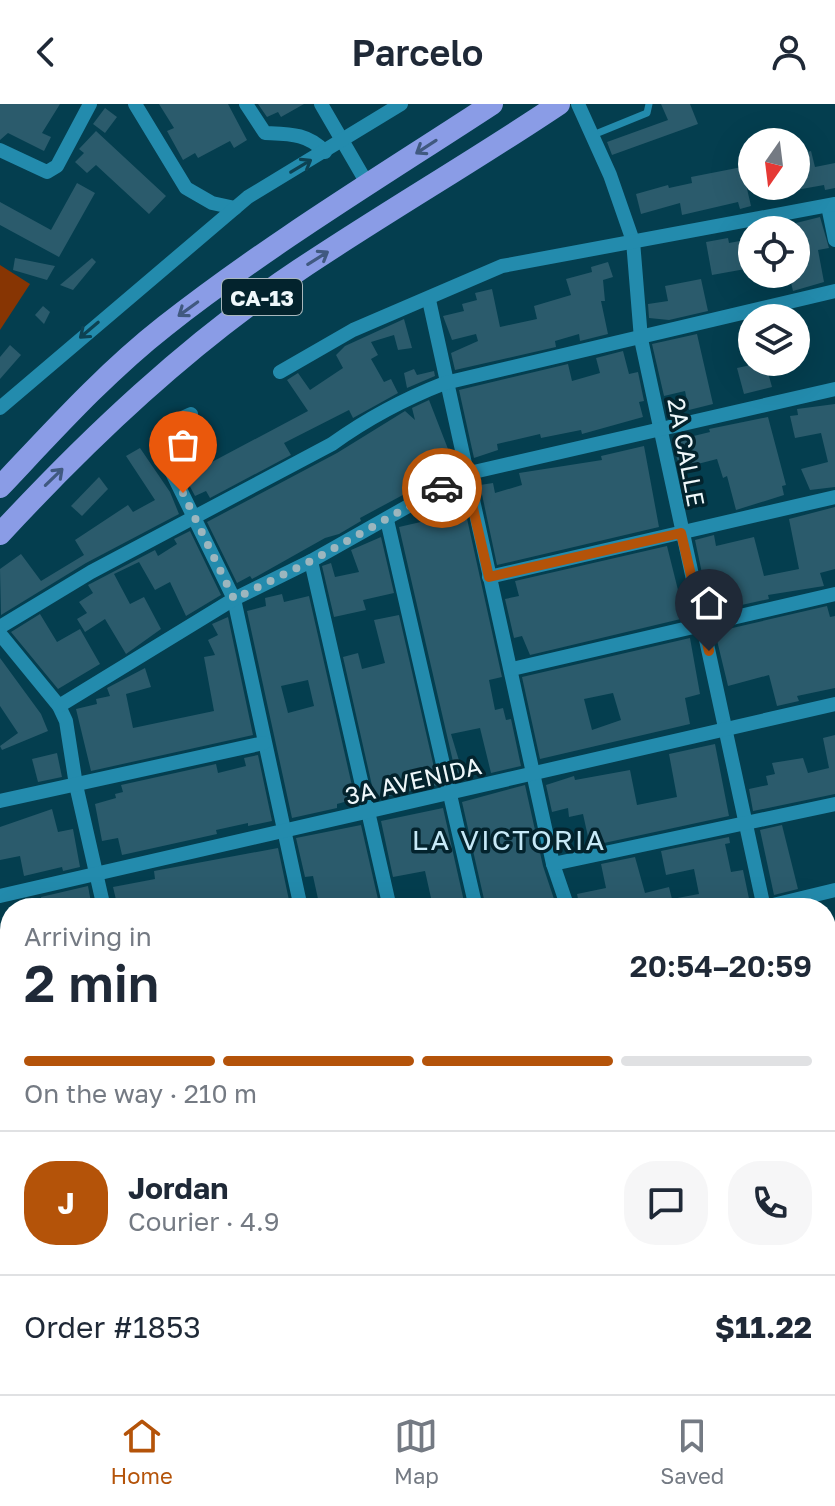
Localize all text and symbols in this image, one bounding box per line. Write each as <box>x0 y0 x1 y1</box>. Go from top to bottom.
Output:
icon: back <box>24 30 68 74</box>
icon: person <box>767 30 811 74</box>
text: Parcelo <box>352 31 483 74</box>
north arrow <box>738 128 810 200</box>
map controls <box>738 128 810 376</box>
one-way arrow <box>416 138 438 155</box>
one-way arrow <box>289 158 312 174</box>
button: locate <box>738 216 810 288</box>
one-way arrow <box>306 250 329 266</box>
road number: CA-13 <box>222 279 302 315</box>
one-way arrow <box>178 301 200 317</box>
button: layers <box>738 304 810 376</box>
one-way arrow <box>80 321 100 339</box>
street label: 2A CALLE <box>662 395 712 509</box>
pin <box>149 411 217 493</box>
icon: bag <box>161 423 205 467</box>
courier <box>402 448 482 528</box>
icon: car <box>420 466 464 510</box>
one-way arrow <box>44 468 64 487</box>
pin <box>675 569 743 651</box>
icon: home <box>687 581 731 625</box>
street label: 3A AVENIDA <box>342 750 484 810</box>
district label: LA VICTORIA <box>412 823 606 856</box>
text: Arriving in <box>24 921 152 952</box>
text: 20:54–20:59 <box>630 948 812 984</box>
text: 2 min <box>24 951 159 1013</box>
text: On the way · 210 m <box>24 1078 257 1109</box>
button: chat <box>624 1161 708 1245</box>
button: phone <box>728 1161 812 1245</box>
text: Jordan <box>128 1170 228 1206</box>
text: J <box>57 1185 75 1221</box>
text: Courier · 4.9 <box>128 1206 280 1237</box>
text: Order #1853 <box>24 1309 201 1345</box>
text: $11.22 <box>715 1309 812 1345</box>
tab: Home <box>111 1414 173 1489</box>
tab: Map <box>394 1414 439 1489</box>
tab: Saved <box>660 1414 724 1489</box>

